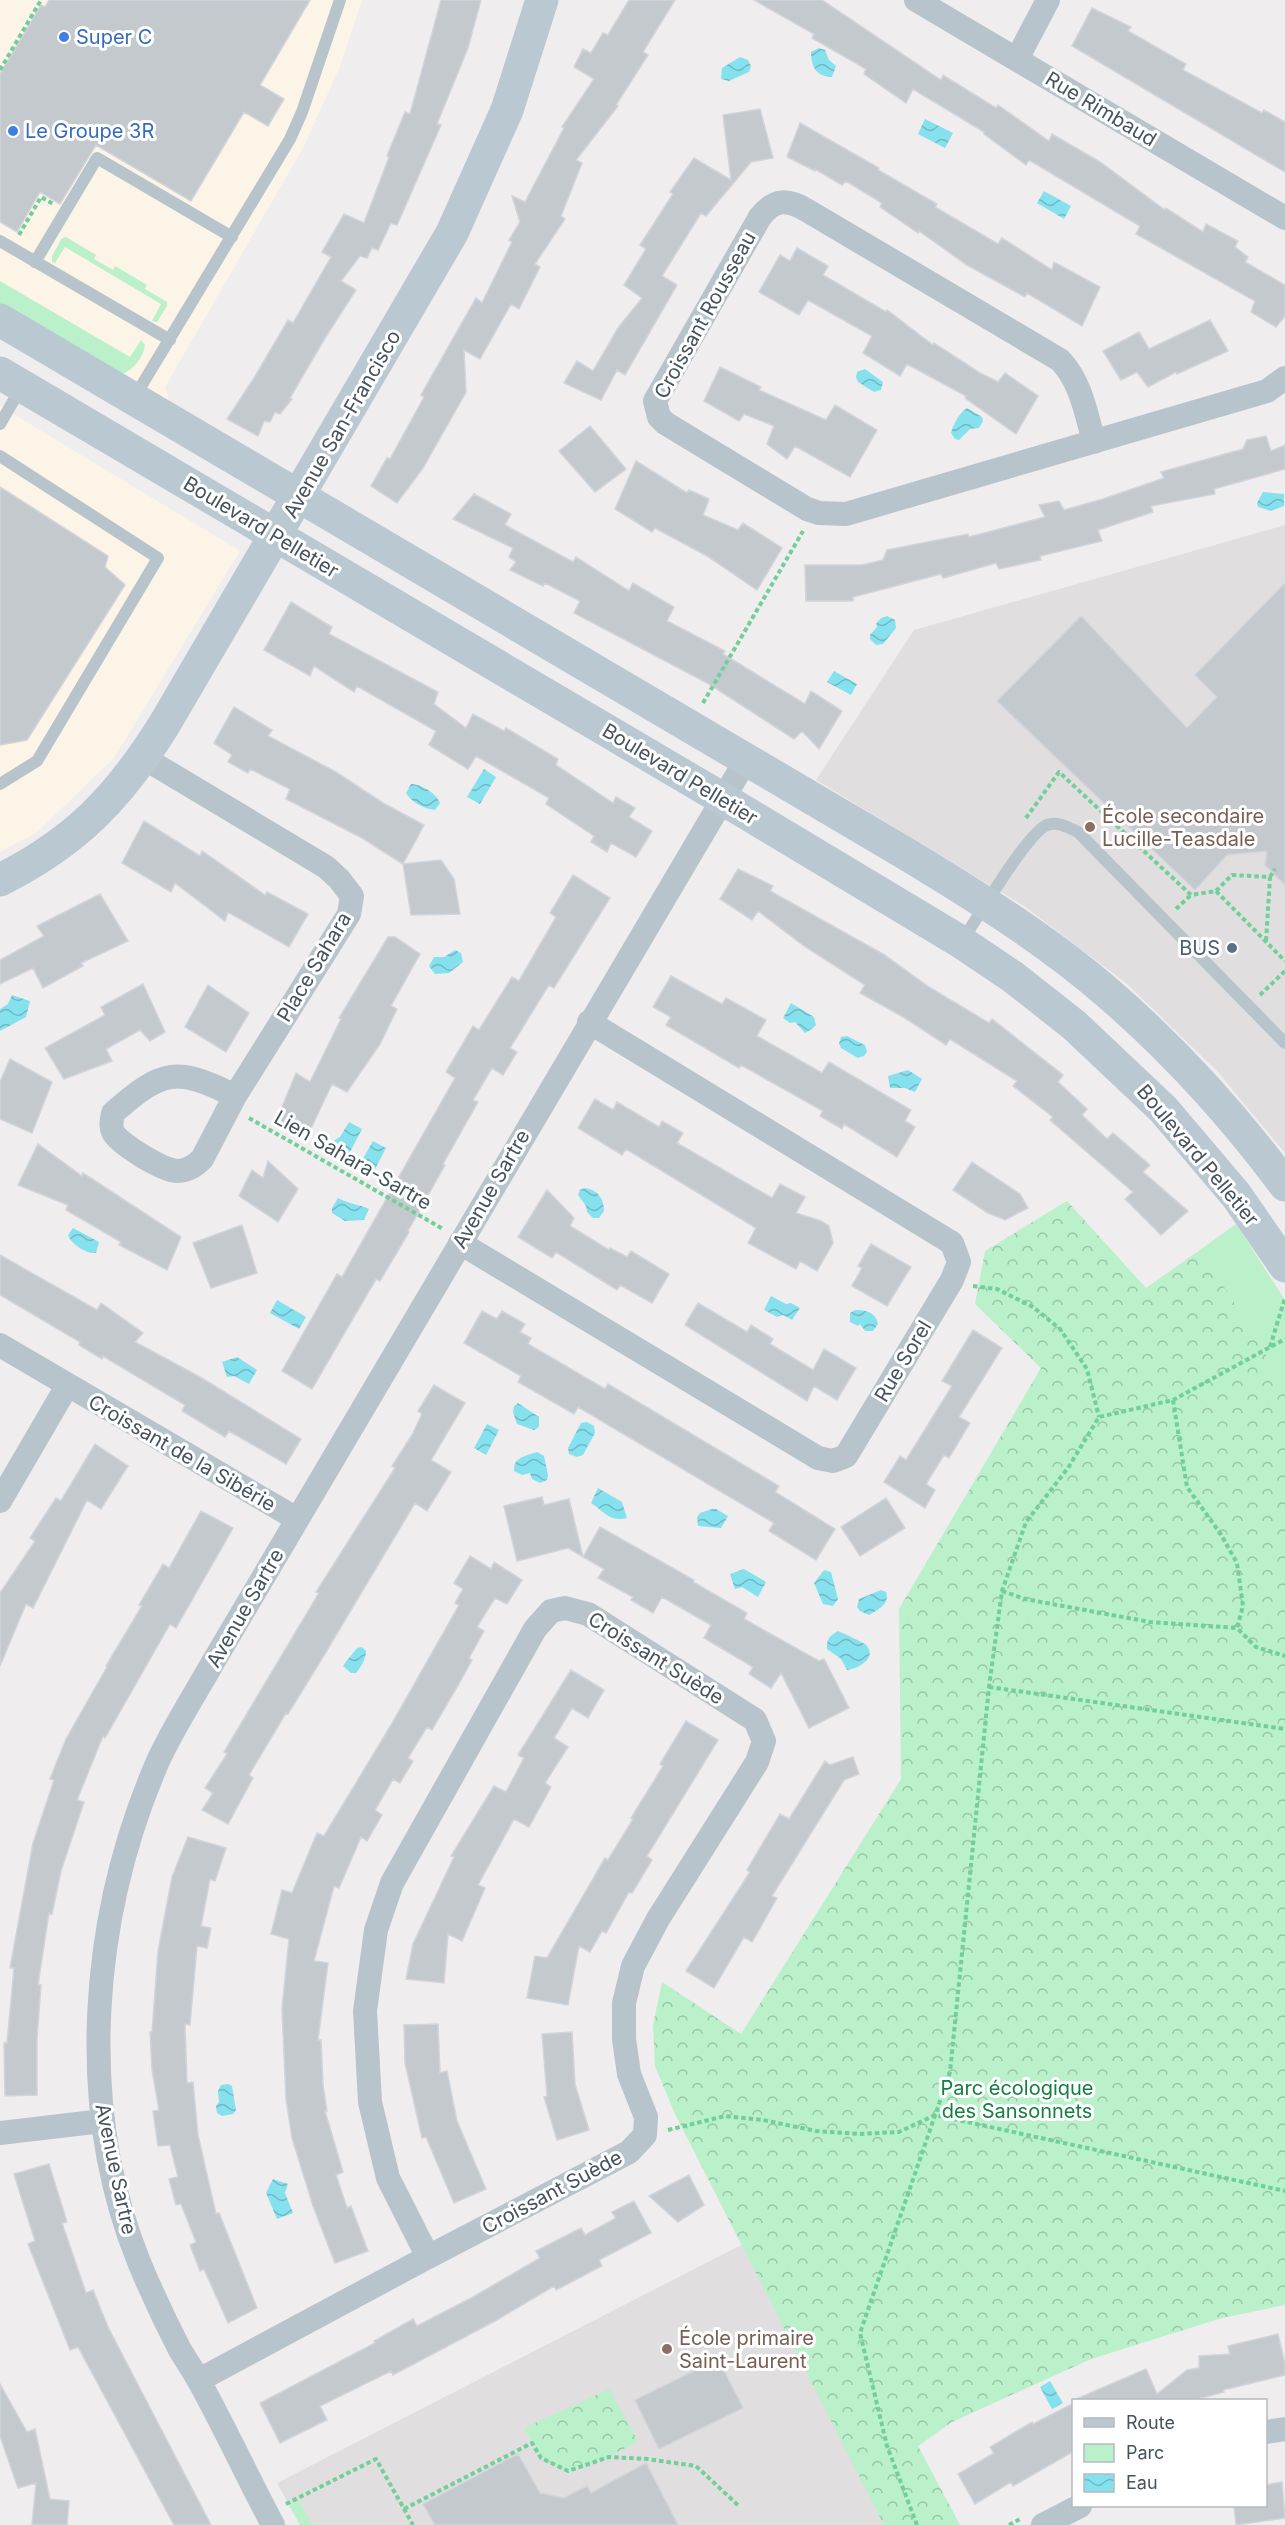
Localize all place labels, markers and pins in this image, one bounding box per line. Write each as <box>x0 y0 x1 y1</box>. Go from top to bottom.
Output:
place label: Super C <box>76 25 152 49</box>
marker: Super C <box>57 30 71 44</box>
place label: Le Groupe 3R <box>25 119 154 143</box>
marker: Le Groupe 3R <box>6 124 20 138</box>
place label: École secondaire Lucille-Teasdale <box>1102 803 1264 851</box>
marker: École secondaire Lucille-Teasdale <box>1083 820 1097 834</box>
place label: BUS <box>1179 936 1220 960</box>
marker: BUS <box>1225 941 1239 955</box>
place label: École primaire Saint-Laurent <box>679 2325 814 2373</box>
marker: École primaire Saint-Laurent <box>660 2342 674 2356</box>

